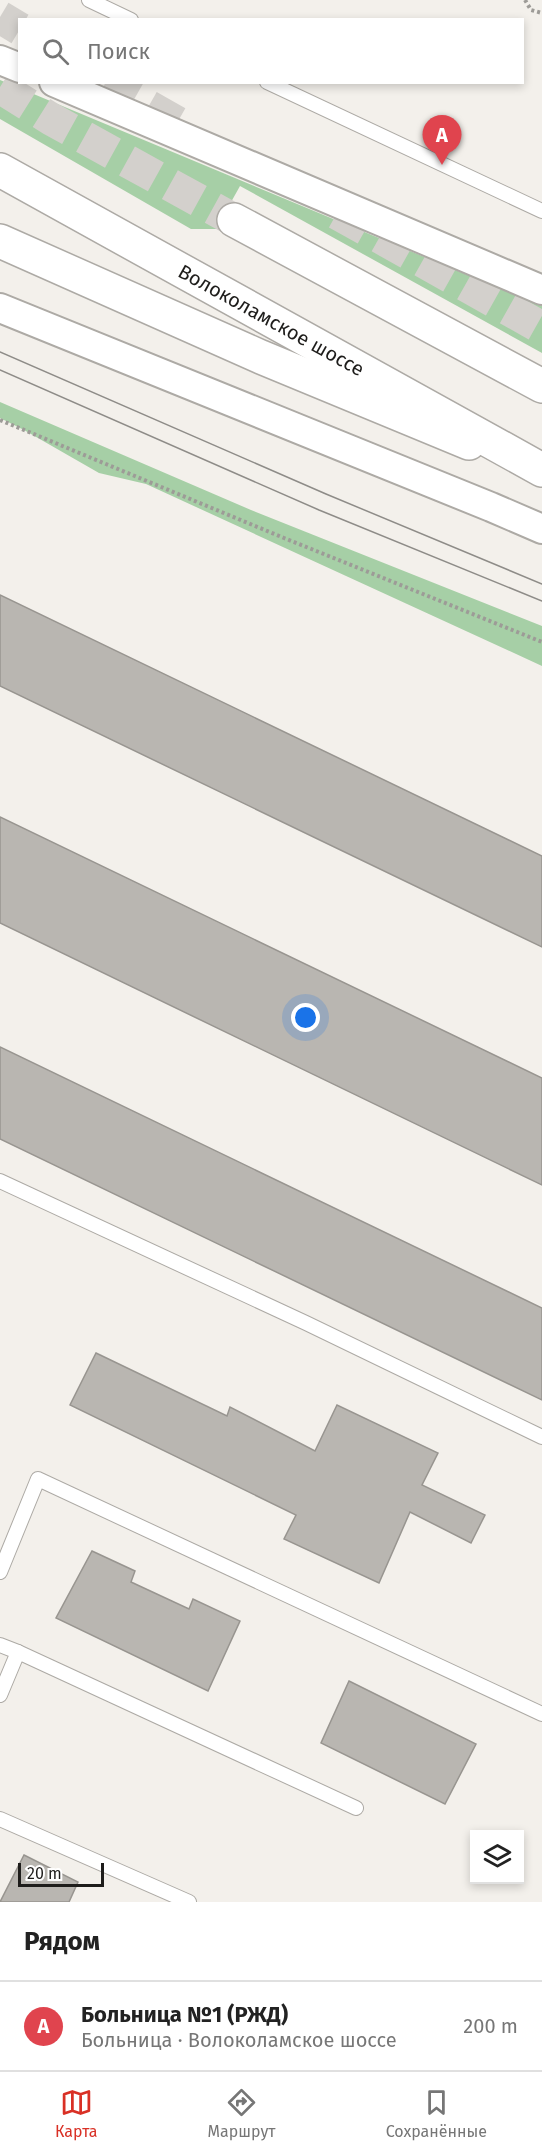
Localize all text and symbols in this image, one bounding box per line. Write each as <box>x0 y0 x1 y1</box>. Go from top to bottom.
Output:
search box <box>18 18 524 84</box>
icon: search <box>39 35 72 68</box>
text: Поиск <box>87 38 150 65</box>
pin: A <box>422 116 462 165</box>
street label: Волоколамское шоссе <box>174 259 368 381</box>
your location <box>291 1003 320 1032</box>
map controls <box>470 1830 524 1884</box>
button: layers <box>470 1830 524 1884</box>
scale bar <box>18 1860 104 1888</box>
text: 20 m <box>27 1864 62 1883</box>
text: Рядом <box>24 1926 100 1957</box>
text: Больница №1 (РЖД) <box>81 2001 288 2028</box>
text: A <box>38 2014 49 2038</box>
text: 200 m <box>463 2014 518 2038</box>
text: Больница · Волоколамское шоссе <box>81 2028 397 2052</box>
tab: Карта <box>55 2086 97 2141</box>
tab: Маршрут <box>208 2086 276 2141</box>
tab: Сохранённые <box>386 2086 487 2141</box>

